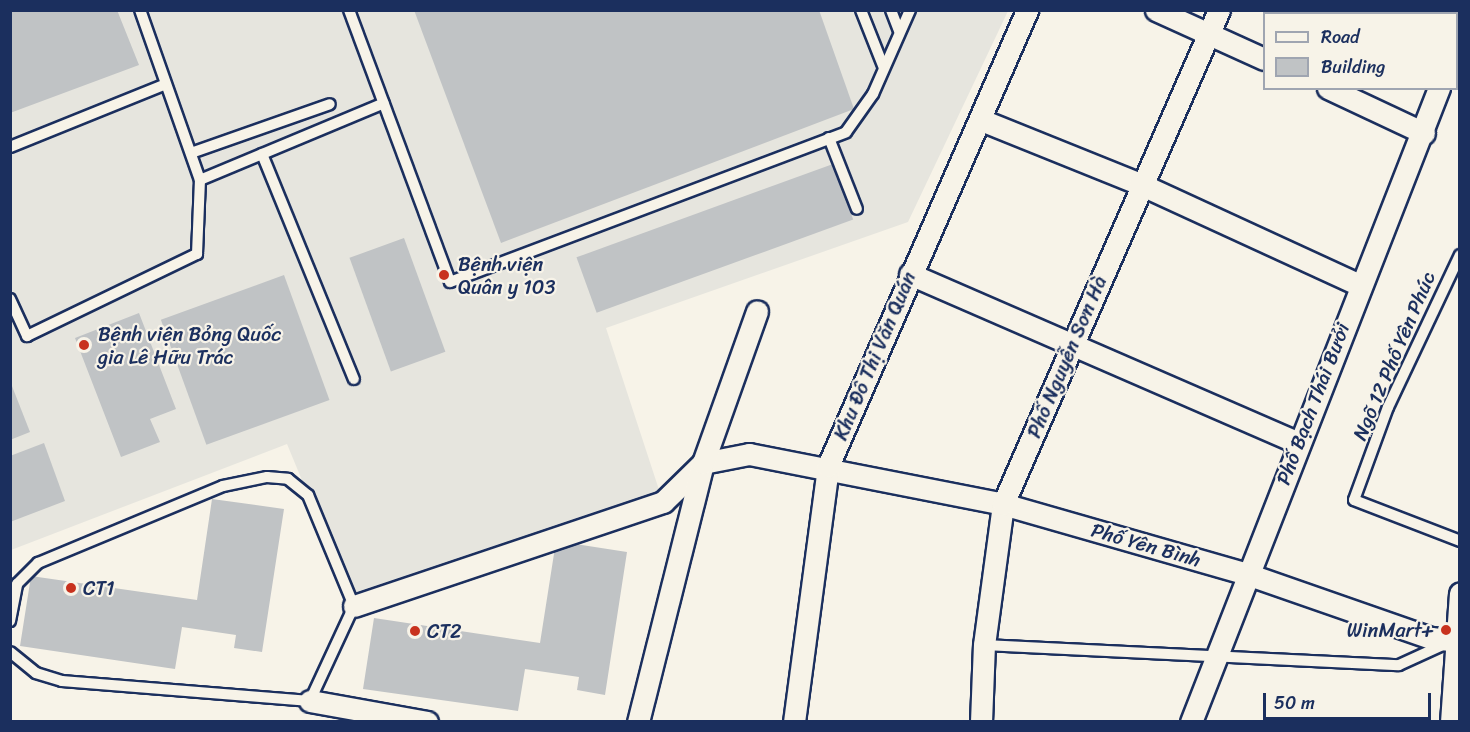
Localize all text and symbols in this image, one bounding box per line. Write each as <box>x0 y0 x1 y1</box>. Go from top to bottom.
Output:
legend <box>1263 12 1458 90</box>
text: Road <box>1321 21 1360 53</box>
text: Building <box>1321 51 1385 83</box>
place label: Bệnh viện Quân y 103 <box>458 252 555 299</box>
marker: Bệnh viện Quân y 103 <box>435 266 453 284</box>
street label: Ngõ 12 Phố Yên Phúc <box>1348 268 1440 444</box>
street label: Khu Đô Thị Văn Quán <box>829 269 921 443</box>
street label: Phố Nguyễn Sơn Hà <box>1022 272 1112 442</box>
street label: Phố Bạch Thái Bưởi <box>1271 320 1355 488</box>
place label: Bệnh viện Bỏng Quốc gia Lê Hữu Trác <box>98 322 281 369</box>
marker: Bệnh viện Bỏng Quốc gia Lê Hữu Trác <box>75 336 93 354</box>
street label: Phố Yên Bình <box>1089 518 1203 572</box>
place label: CT1 <box>83 576 115 600</box>
marker: CT1 <box>64 581 78 595</box>
place label: WinMart+ <box>1347 618 1434 642</box>
place label: CT2 <box>427 619 462 643</box>
marker: WinMart+ <box>1439 623 1453 637</box>
marker: CT2 <box>408 624 422 638</box>
scale bar <box>1266 681 1434 719</box>
text: 50 m <box>1274 687 1315 719</box>

